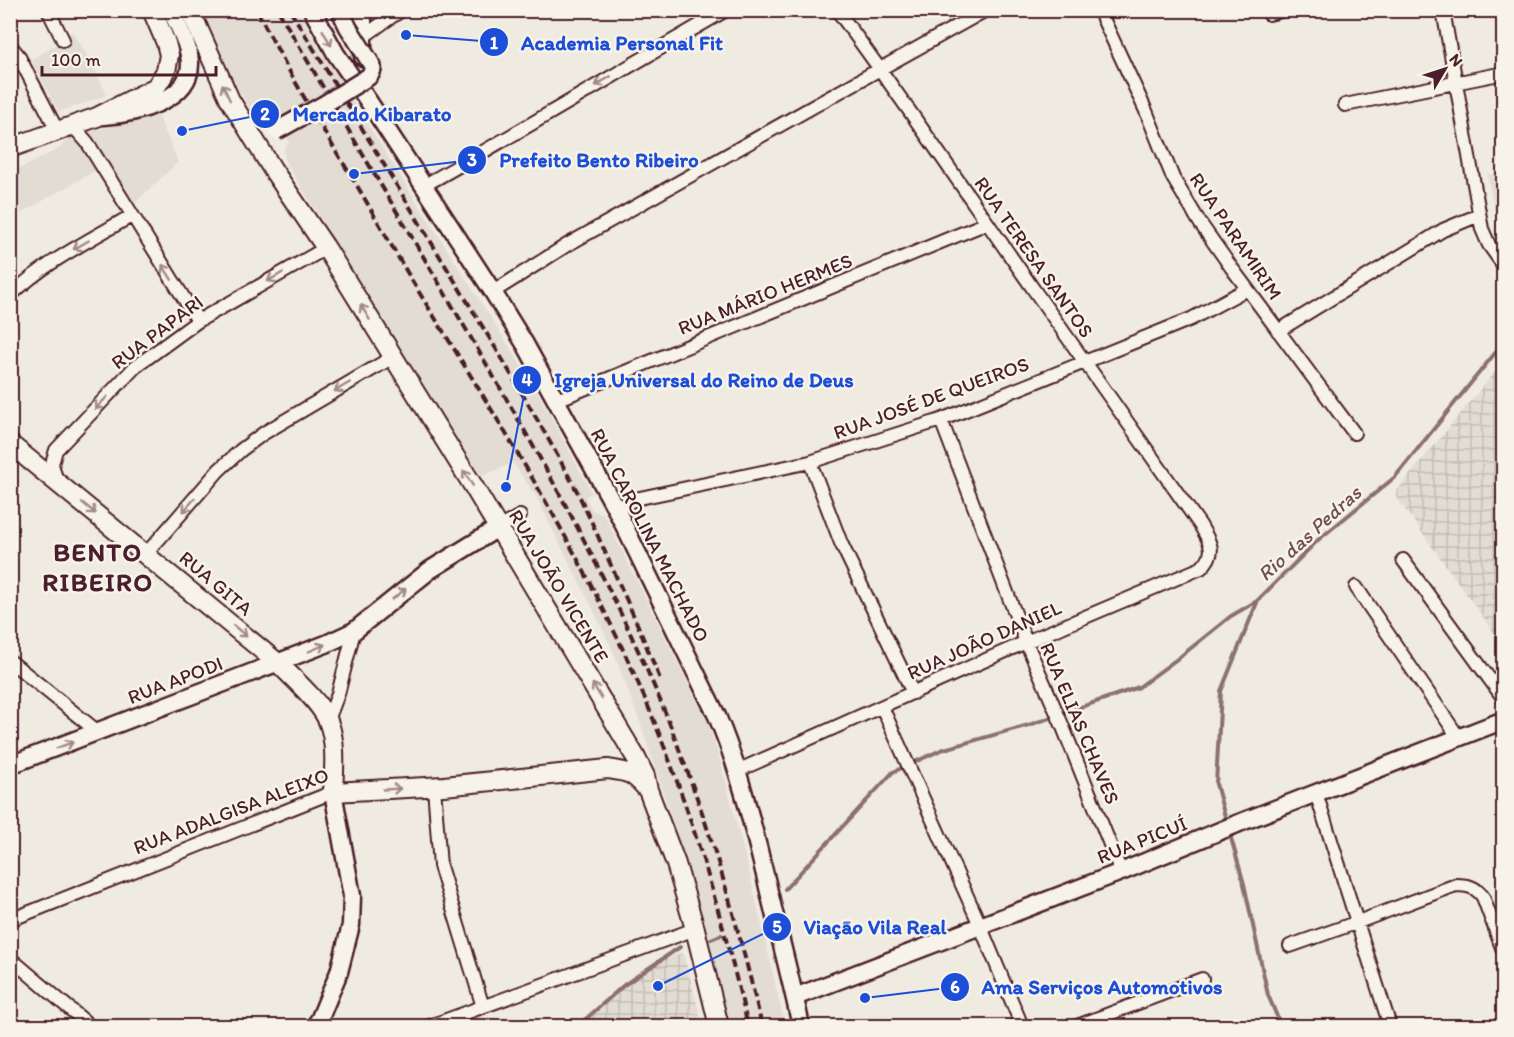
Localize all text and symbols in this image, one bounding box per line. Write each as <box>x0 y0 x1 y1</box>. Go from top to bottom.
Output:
callout: Academia Personal Fit <box>479 23 735 62</box>
one-way arrow <box>322 29 334 46</box>
text: Academia Personal Fit <box>520 30 723 55</box>
text: 1 <box>490 32 499 54</box>
scale bar <box>42 39 216 77</box>
north arrow <box>1415 39 1475 99</box>
text: 100 m <box>51 49 101 71</box>
text: N <box>1445 50 1467 70</box>
one-way arrow <box>595 76 612 88</box>
one-way arrow <box>220 83 232 101</box>
callout: Mercado Kibarato <box>250 94 463 133</box>
text: Mercado Kibarato <box>292 101 452 126</box>
text: 2 <box>260 103 270 125</box>
callout: Prefeito Bento Ribeiro <box>457 141 710 180</box>
text: Prefeito Bento Ribeiro <box>499 147 699 172</box>
text: 3 <box>467 149 477 171</box>
street label: RUA PARAMIRIM <box>1185 168 1287 304</box>
street label: RUA TERESA SANTOS <box>969 172 1099 342</box>
one-way arrow <box>73 240 90 252</box>
street label: RUA MÁRIO HERMES <box>674 248 856 340</box>
one-way arrow <box>161 264 173 281</box>
one-way arrow <box>267 271 284 283</box>
street label: RUA PAPARI <box>106 290 208 374</box>
one-way arrow <box>359 304 371 321</box>
street label: RUA JOSÉ DE QUEIROS <box>830 351 1032 445</box>
callout: Igreja Universal do Reino de Deus <box>512 361 866 400</box>
text: Igreja Universal do Reino de Deus <box>554 367 854 393</box>
text: 4 <box>522 369 533 391</box>
one-way arrow <box>334 381 351 393</box>
one-way arrow <box>93 395 108 410</box>
street label: RUA CAROLINA MACHADO <box>586 424 714 646</box>
one-way arrow <box>462 470 474 487</box>
water label: Rio das Pedras <box>1252 479 1367 586</box>
one-way arrow <box>182 497 196 512</box>
one-way arrow <box>81 501 97 514</box>
street label: RUA JOÃO VICENTE <box>504 505 614 667</box>
district label: BENTO RIBEIRO <box>42 536 154 598</box>
street label: RUA GITA <box>175 546 258 621</box>
one-way arrow <box>391 587 407 600</box>
street label: RUA JOÃO DANIEL <box>903 595 1065 685</box>
one-way arrow <box>231 625 247 638</box>
street label: RUA ELIAS CHAVES <box>1035 639 1125 807</box>
one-way arrow <box>307 642 325 653</box>
street label: RUA APODI <box>124 651 226 709</box>
one-way arrow <box>590 683 602 700</box>
one-way arrow <box>55 738 74 749</box>
street label: RUA ADALGISA ALEIXO <box>130 763 332 859</box>
one-way arrow <box>381 784 401 795</box>
street label: RUA PICUÍ <box>1093 811 1191 869</box>
callout: Viação Vila Real <box>762 907 957 946</box>
text: Viação Vila Real <box>803 914 948 940</box>
text: 5 <box>772 916 782 938</box>
callout: Ama Serviços Automotivos <box>940 967 1234 1006</box>
text: Ama Serviços Automotivos <box>980 974 1223 1000</box>
text: 6 <box>950 976 960 998</box>

